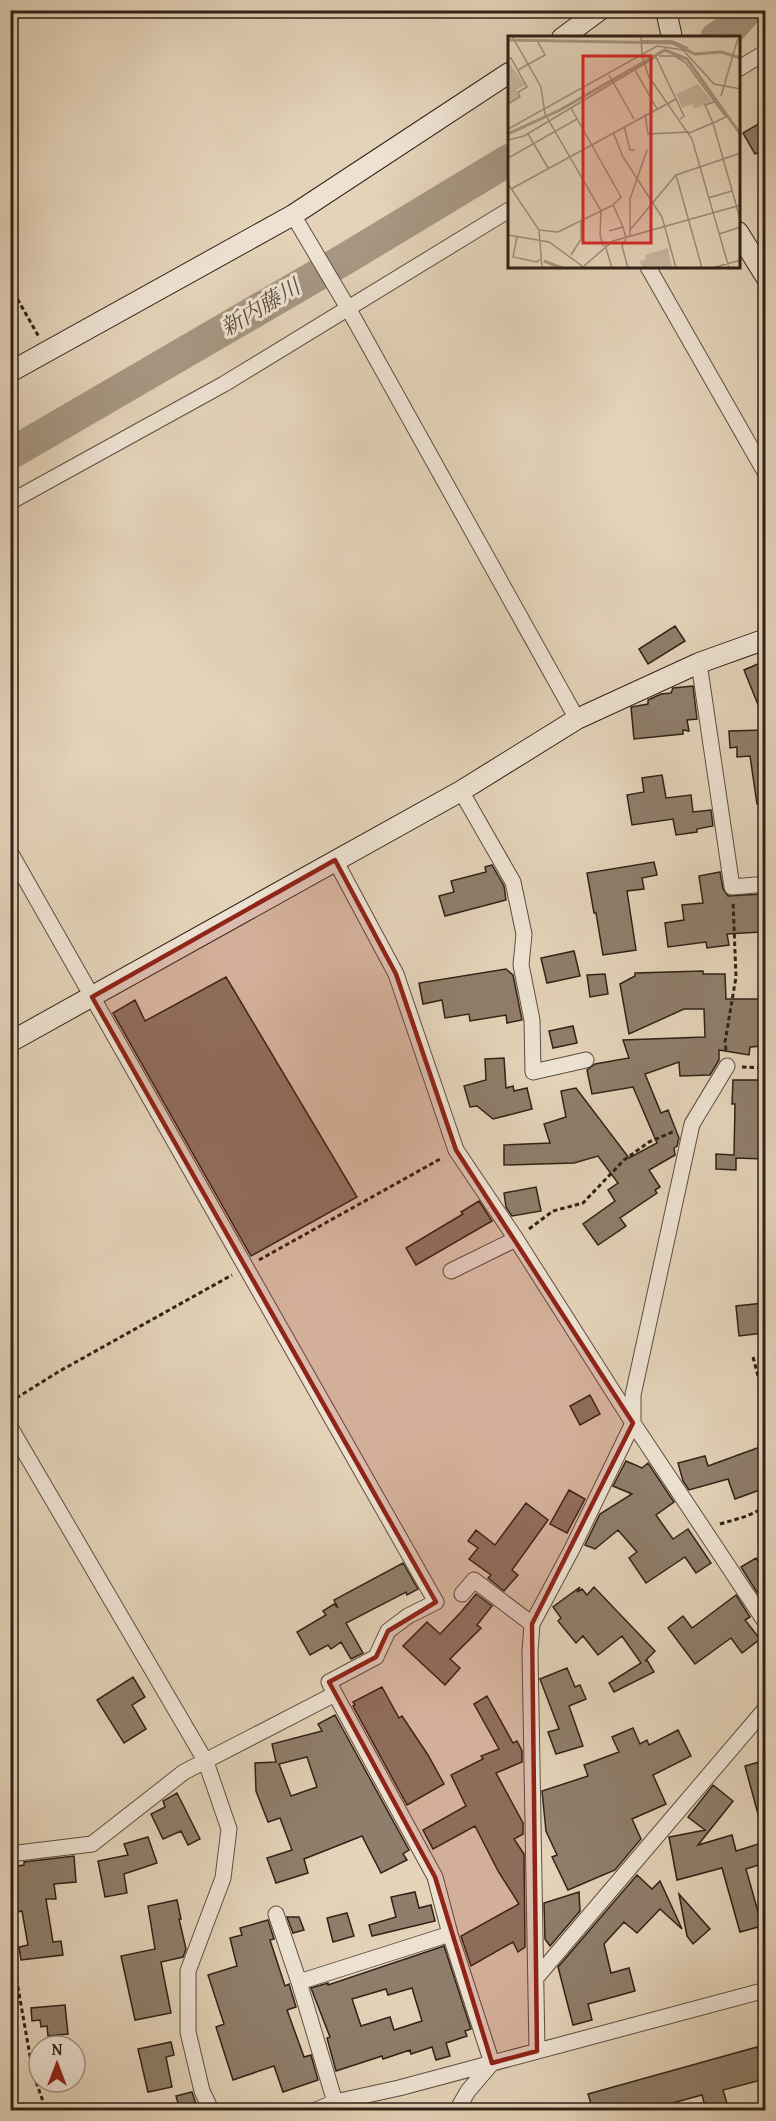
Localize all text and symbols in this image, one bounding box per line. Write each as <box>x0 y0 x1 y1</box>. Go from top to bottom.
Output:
inset map <box>508 36 740 268</box>
water label: 新内藤川 <box>214 270 308 343</box>
north arrow <box>27 2034 87 2094</box>
text: N <box>52 2037 63 2061</box>

